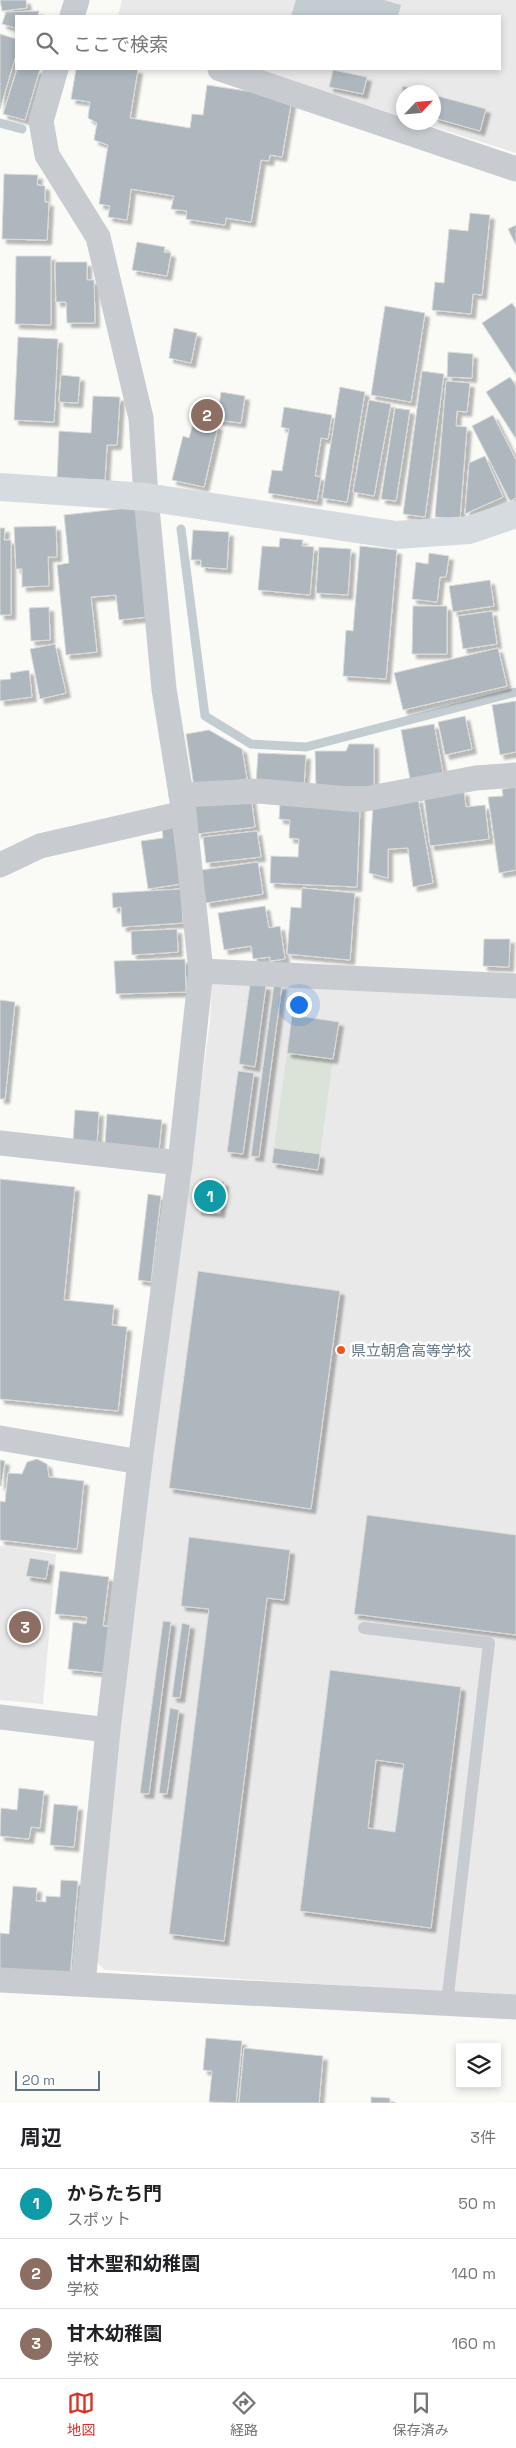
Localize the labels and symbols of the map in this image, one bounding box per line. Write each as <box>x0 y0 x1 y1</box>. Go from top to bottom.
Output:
north arrow <box>396 85 441 130</box>
pin: 2 <box>191 396 223 434</box>
your location <box>286 992 312 1018</box>
pin: 1 <box>194 1177 226 1215</box>
place label: 県立朝倉高等学校 <box>351 1341 471 1360</box>
marker: 県立朝倉高等学校 <box>335 1344 347 1356</box>
pin: 3 <box>9 1608 41 1646</box>
scale bar <box>15 2068 100 2091</box>

